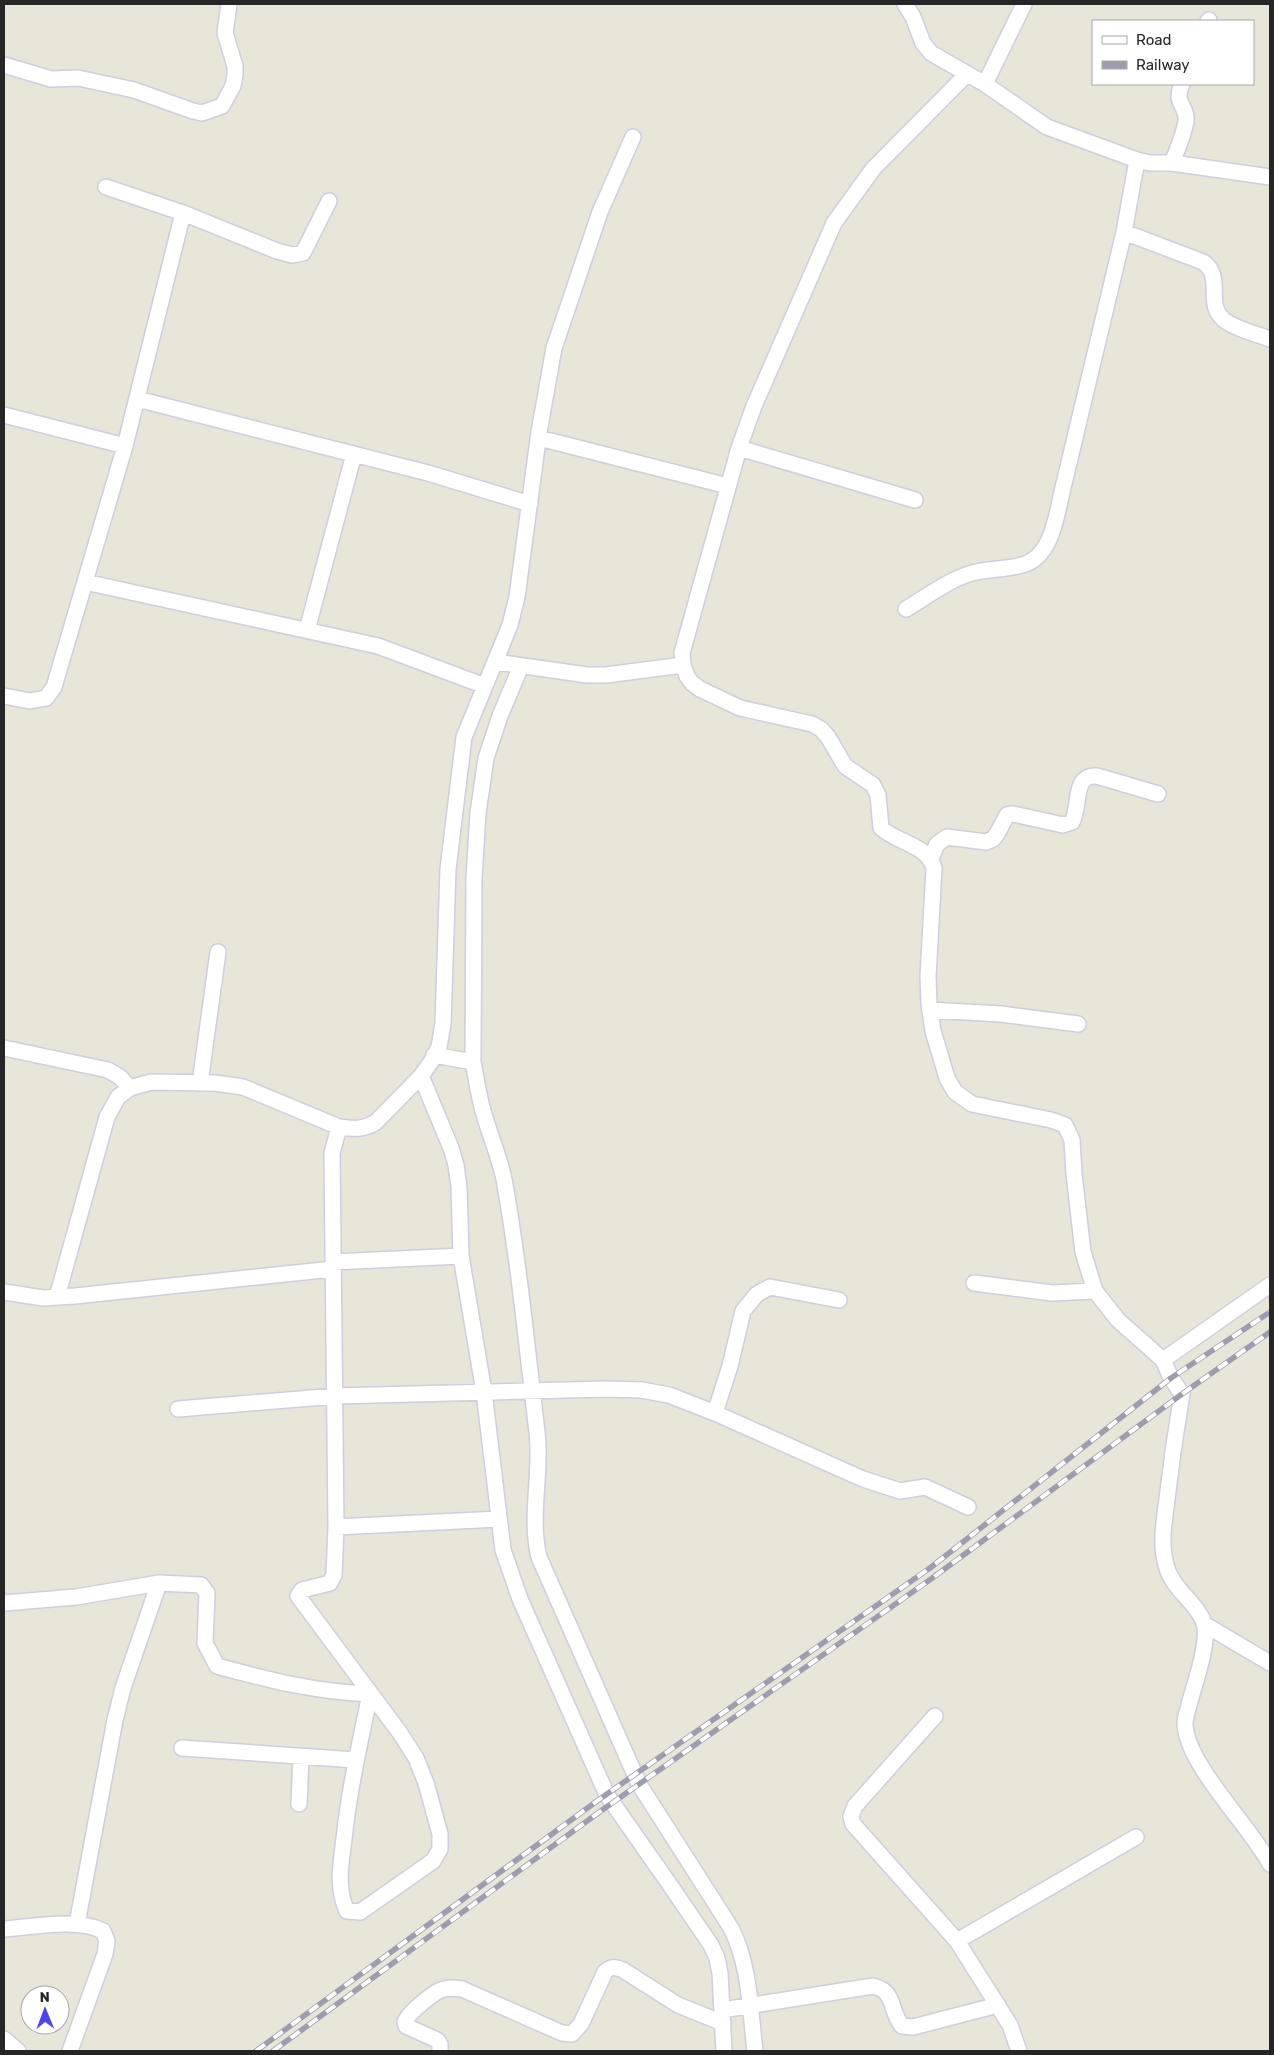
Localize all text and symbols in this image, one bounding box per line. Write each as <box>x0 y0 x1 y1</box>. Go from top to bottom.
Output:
legend <box>1092 20 1254 85</box>
text: Road <box>1136 31 1172 49</box>
text: Railway <box>1136 56 1190 74</box>
north arrow <box>20 1985 70 2035</box>
text: N <box>40 1989 50 2006</box>

